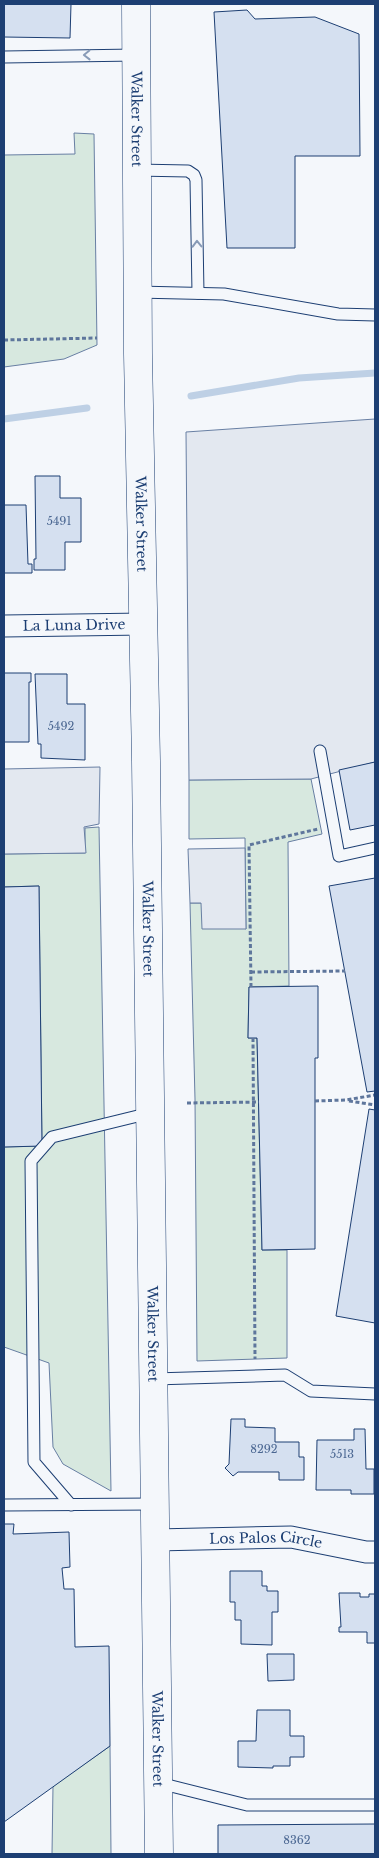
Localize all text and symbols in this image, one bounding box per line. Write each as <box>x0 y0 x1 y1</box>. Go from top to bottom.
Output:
one-way arrow <box>83 50 91 61</box>
street label: Walker Street <box>127 70 146 168</box>
one-way arrow <box>192 240 202 248</box>
street label: Walker Street <box>131 475 151 573</box>
house number: 5491 <box>47 514 71 528</box>
street label: La Luna Drive <box>22 615 125 635</box>
house number: 5492 <box>48 719 74 733</box>
street label: Walker Street <box>138 880 158 978</box>
street label: Walker Street <box>143 1285 162 1383</box>
house number: 8292 <box>250 1442 278 1456</box>
house number: 5513 <box>330 1447 354 1461</box>
street label: Los Palos Circle <box>209 1528 324 1552</box>
street label: Walker Street <box>148 1690 167 1788</box>
house number: 8362 <box>283 1833 311 1847</box>

